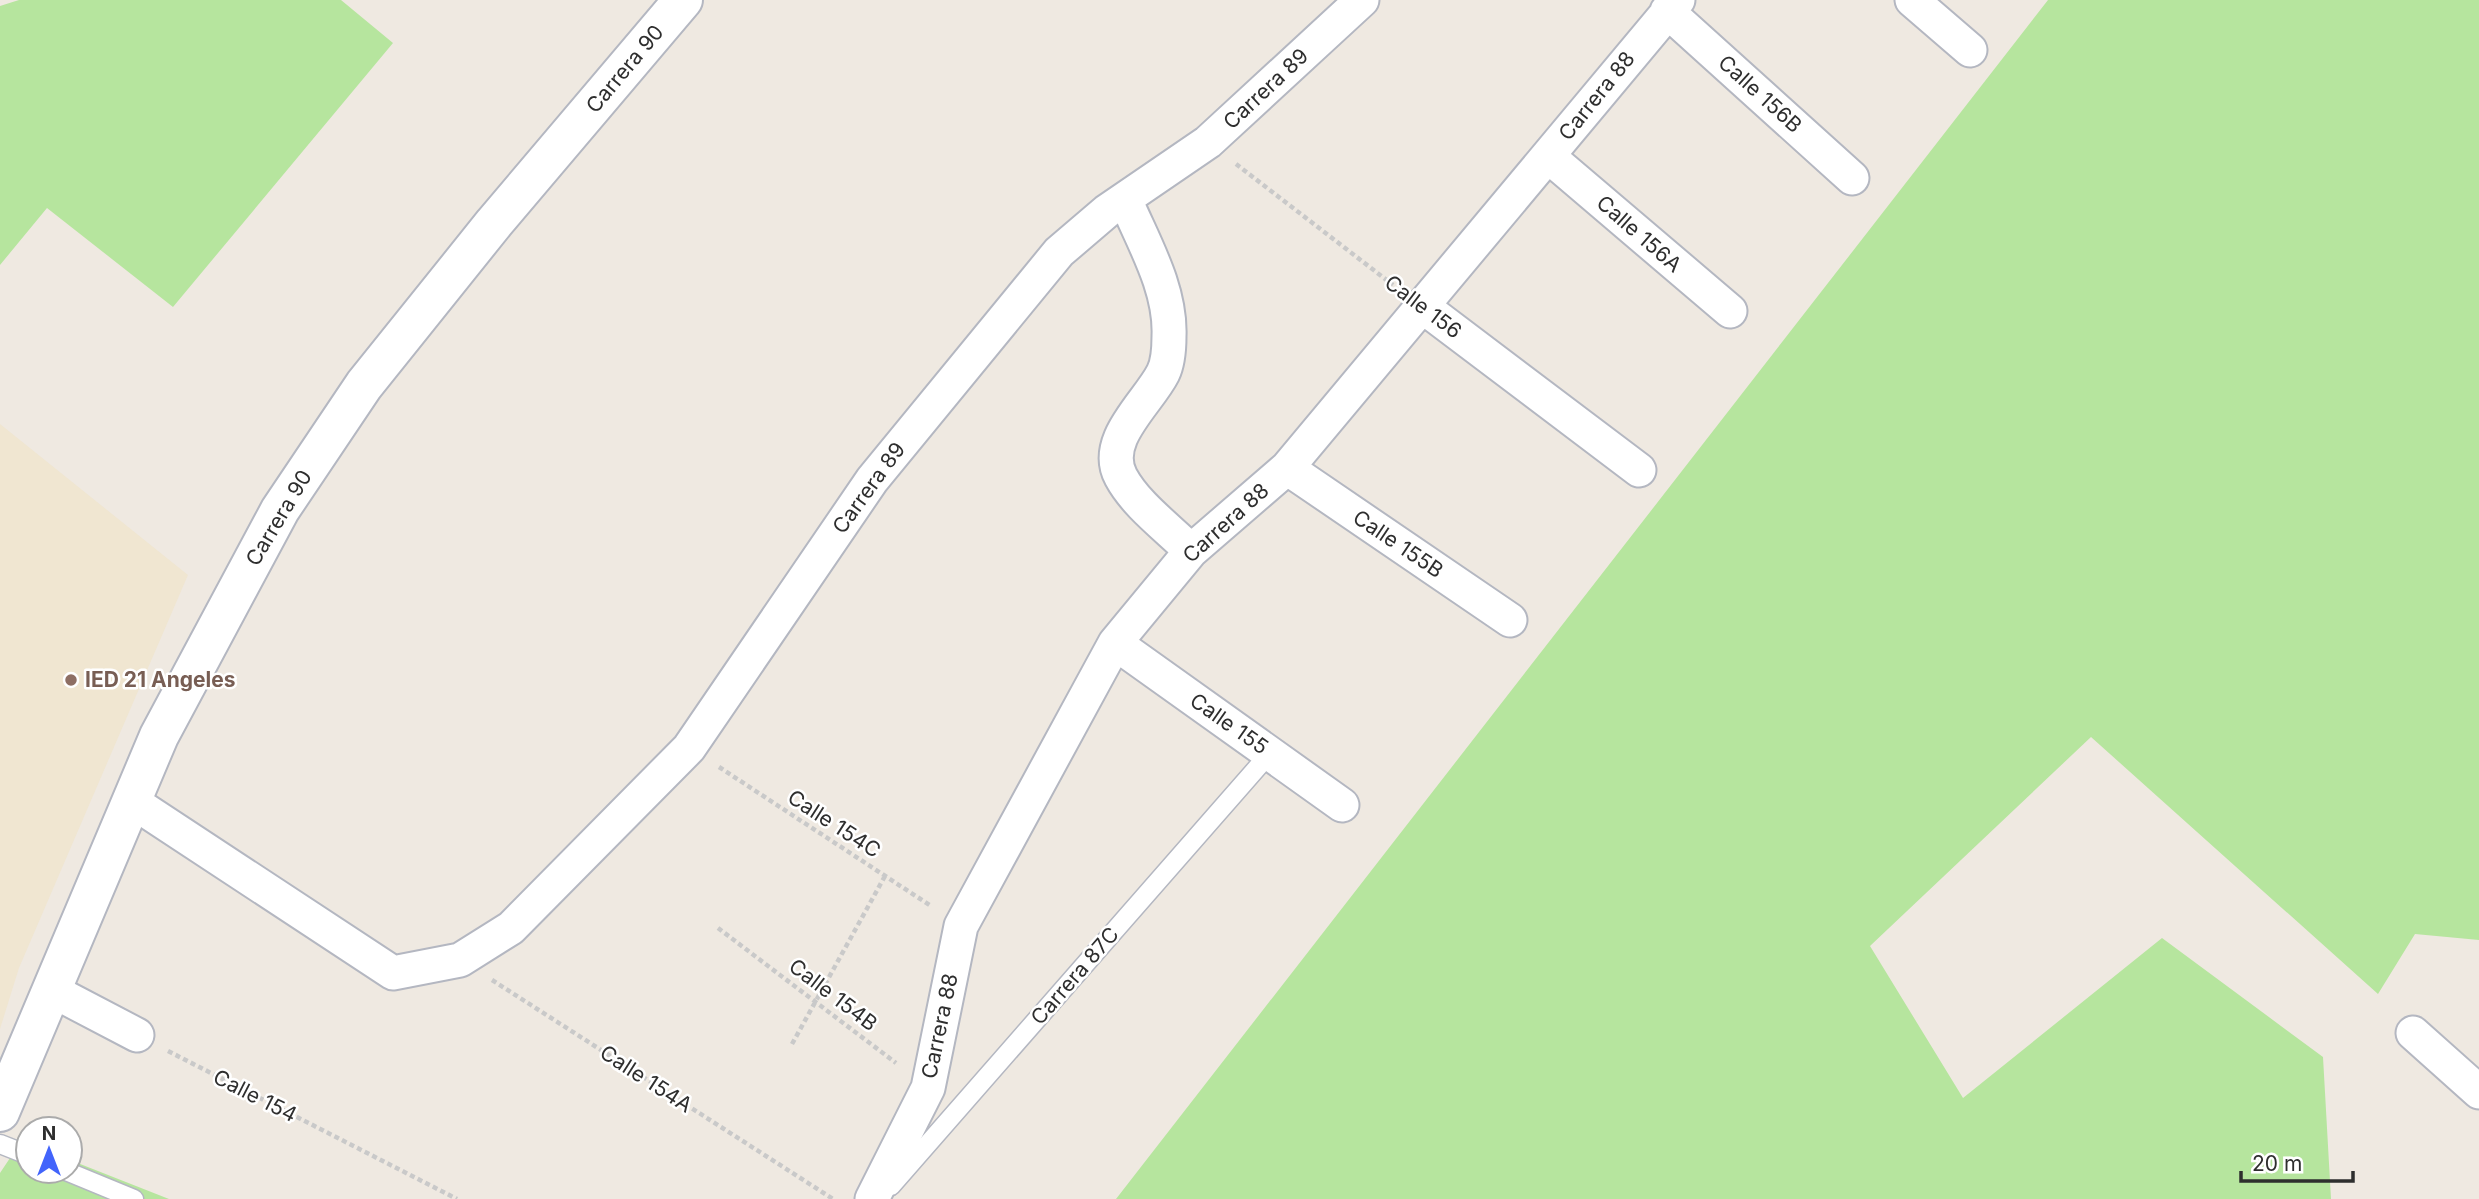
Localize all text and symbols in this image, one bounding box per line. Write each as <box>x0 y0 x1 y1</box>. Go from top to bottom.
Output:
street label: Carrera 90 <box>581 20 669 118</box>
street label: Carrera 89 <box>1218 43 1313 134</box>
street label: Carrera 88 <box>1553 46 1640 145</box>
street label: Calle 156B <box>1714 50 1807 138</box>
street label: Calle 156A <box>1592 190 1687 277</box>
street label: Calle 156 <box>1380 270 1467 344</box>
street label: Carrera 89 <box>827 437 910 538</box>
street label: Carrera 90 <box>240 465 317 570</box>
street label: Carrera 88 <box>1178 478 1274 568</box>
street label: Calle 155B <box>1348 504 1448 583</box>
place label: IED 21 Angeles <box>85 667 236 692</box>
marker: IED 21 Angeles <box>63 672 79 688</box>
street label: Calle 155 <box>1185 688 1273 760</box>
street label: Calle 154C <box>783 784 885 863</box>
street label: Carrera 87C <box>1025 922 1124 1030</box>
street label: Calle 154B <box>784 953 882 1036</box>
street label: Carrera 88 <box>916 971 963 1081</box>
street label: Calle 154A <box>596 1040 697 1118</box>
street label: Calle 154 <box>209 1064 301 1127</box>
north arrow <box>14 1115 84 1185</box>
text: N <box>42 1122 56 1145</box>
scale bar <box>2241 1140 2353 1184</box>
text: 20 m <box>2252 1151 2302 1176</box>

